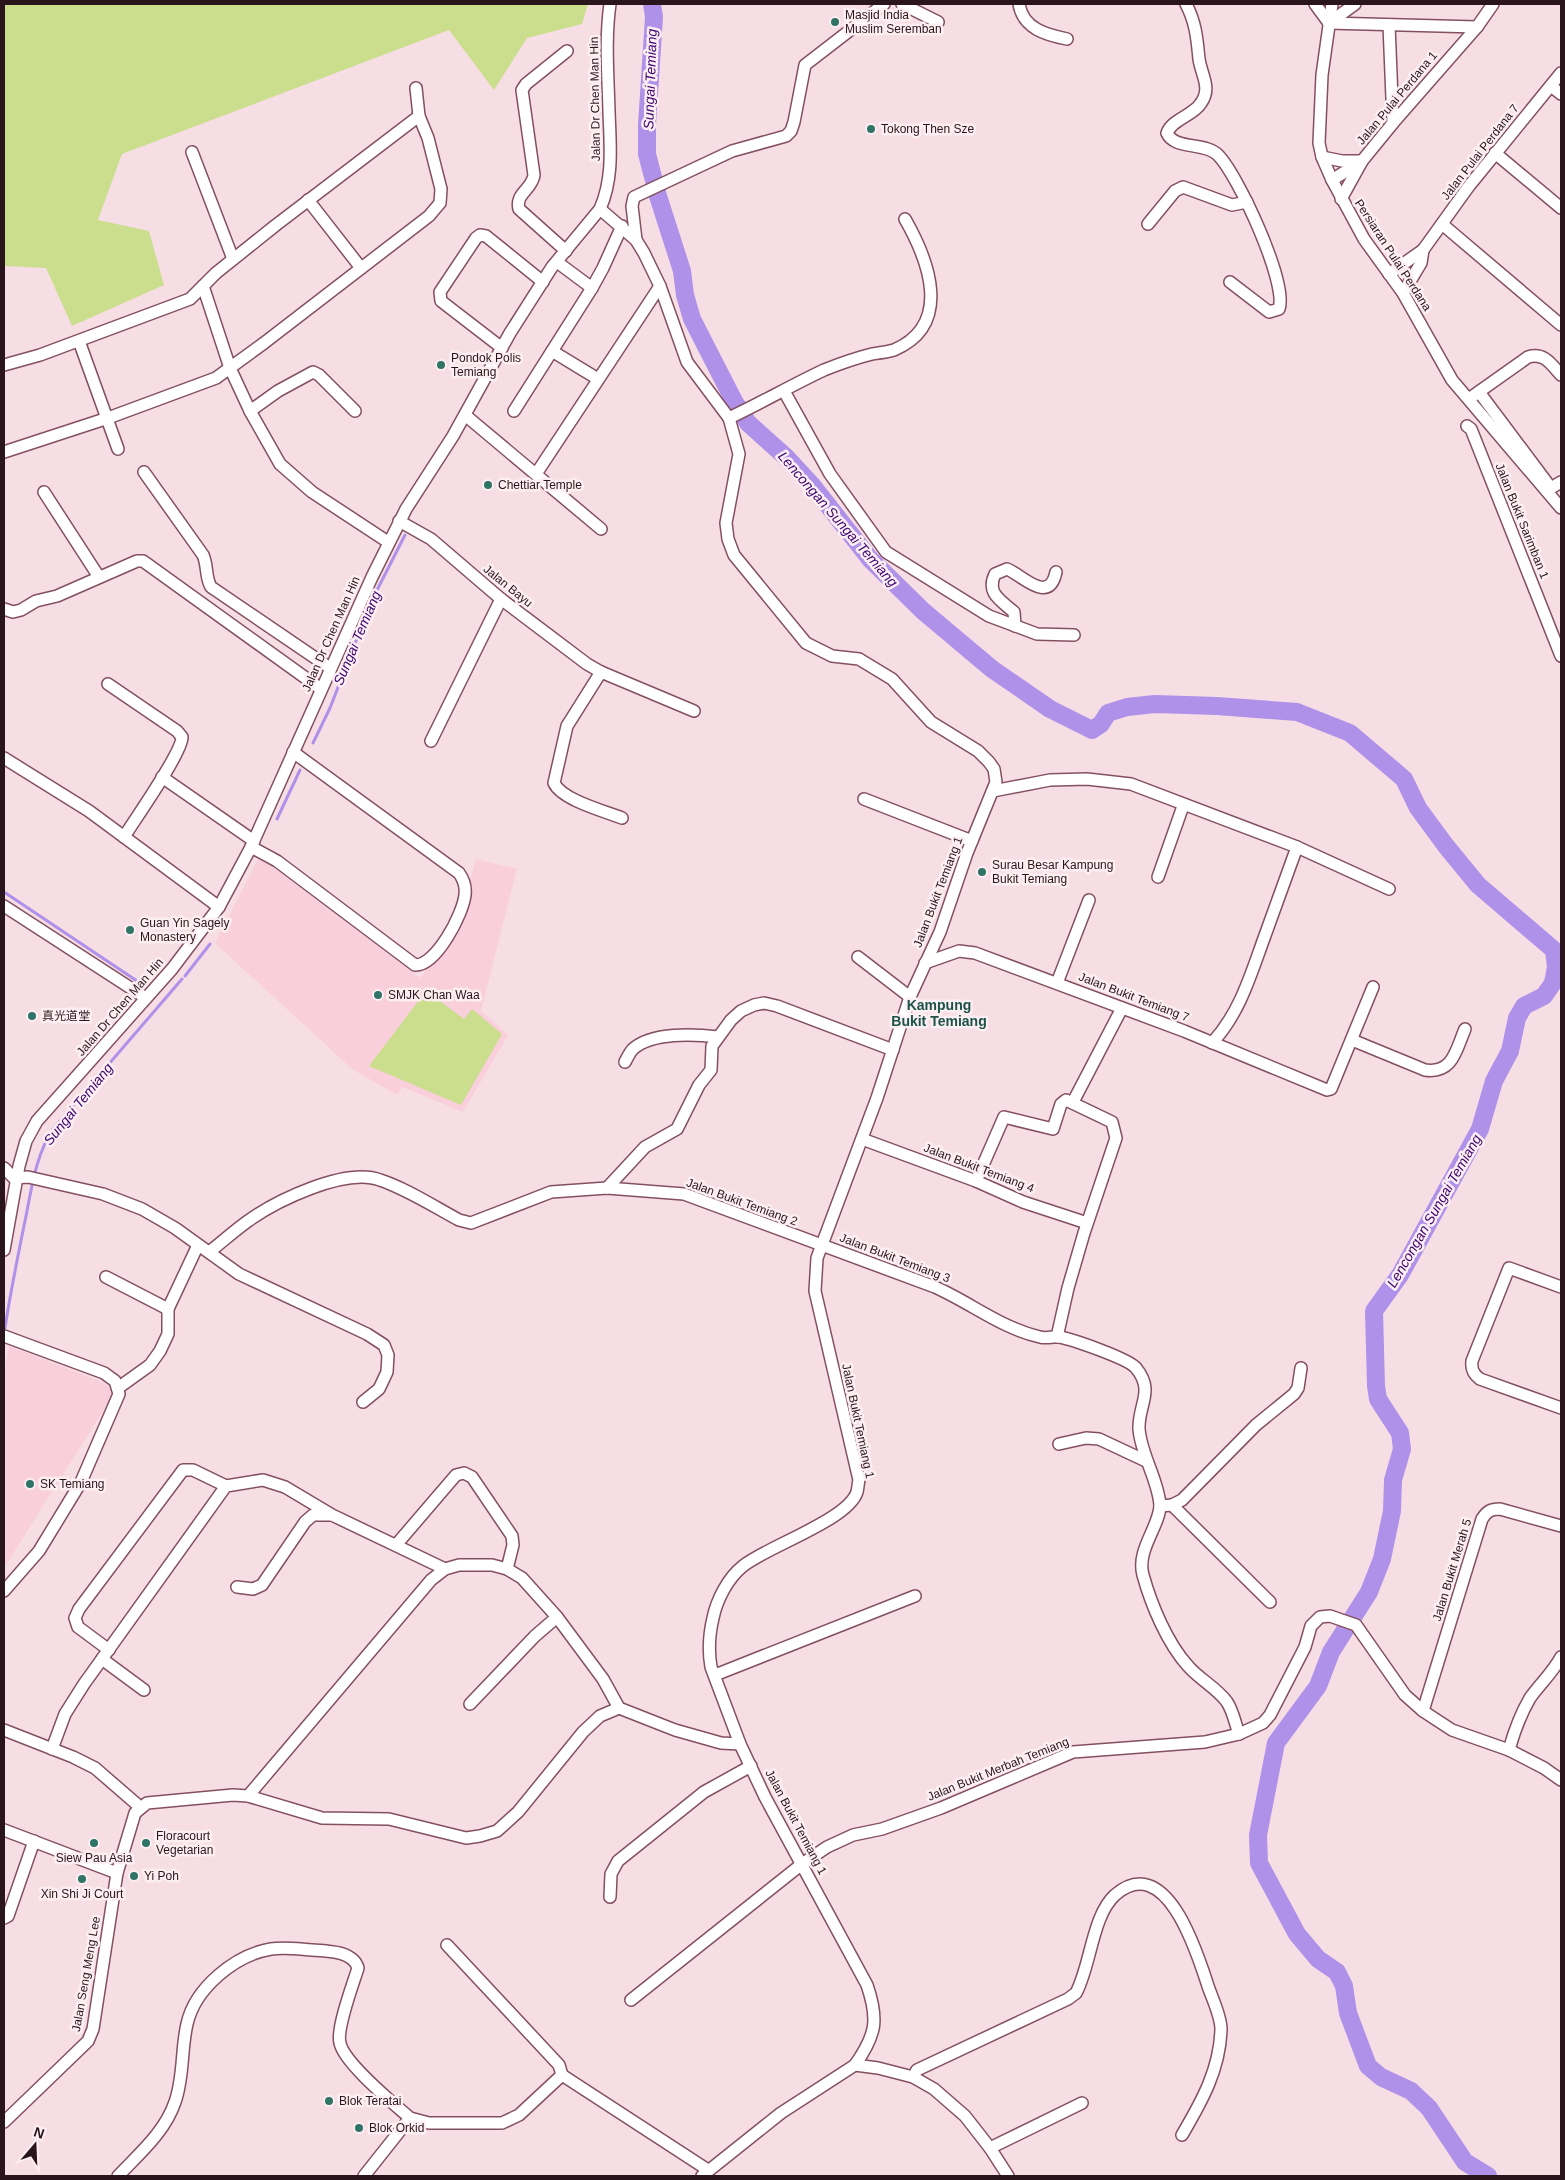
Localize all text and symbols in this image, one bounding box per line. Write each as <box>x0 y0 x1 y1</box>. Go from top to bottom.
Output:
place label: Masjid India Muslim Seremban <box>845 8 942 36</box>
marker: Masjid India Muslim Seremban <box>829 16 841 28</box>
water label: Sungai Temiang <box>640 28 660 130</box>
street label: Jalan Dr Chen Man Hin <box>587 37 603 161</box>
street label: Jalan Pulai Perdana 1 <box>1354 48 1440 147</box>
street label: Jalan Pulai Perdana 7 <box>1438 101 1522 203</box>
place label: Tokong Then Sze <box>881 122 975 136</box>
marker: Tokong Then Sze <box>865 123 877 135</box>
street label: Persiaran Pulai Perdana <box>1352 197 1434 314</box>
place label: Pondok Polis Temiang <box>451 351 521 379</box>
marker: Pondok Polis Temiang <box>435 359 447 371</box>
water label: Lencongan Sungai Temiang <box>775 448 901 590</box>
street label: Jalan Bukit Sarimban 1 <box>1492 461 1552 581</box>
place label: Chettiar Temple <box>498 478 582 492</box>
marker: Chettiar Temple <box>482 479 494 491</box>
street label: Jalan Bayu <box>481 562 535 610</box>
street label: Jalan Dr Chen Man Hin <box>299 574 363 694</box>
water label: Sungai Temiang <box>330 588 384 687</box>
street label: Jalan Bukit Temiang 1 <box>910 834 966 949</box>
place label: Surau Besar Kampung Bukit Temiang <box>992 858 1113 886</box>
marker: Surau Besar Kampung Bukit Temiang <box>976 866 988 878</box>
place label: Guan Yin Sagely Monastery <box>140 916 229 944</box>
marker: Guan Yin Sagely Monastery <box>124 924 136 936</box>
street label: Jalan Dr Chen Man Hin <box>74 955 166 1059</box>
street label: Jalan Bukit Temiang 7 <box>1077 969 1192 1025</box>
place label: SMJK Chan Waa <box>388 988 480 1002</box>
marker: SMJK Chan Waa <box>372 989 384 1001</box>
district label: Kampung Bukit Temiang <box>891 997 987 1029</box>
place label: 真光道堂 <box>42 1009 90 1023</box>
marker: 真光道堂 <box>26 1010 38 1022</box>
water label: Sungai Temiang <box>40 1060 116 1148</box>
water label: Lencongan Sungai Temiang <box>1384 1132 1484 1290</box>
street label: Jalan Bukit Temiang 4 <box>922 1140 1037 1196</box>
street label: Jalan Bukit Temiang 2 <box>685 1175 800 1229</box>
street label: Jalan Bukit Temiang 3 <box>838 1230 953 1286</box>
street label: Jalan Bukit Temiang 1 <box>839 1362 877 1480</box>
place label: SK Temiang <box>40 1477 104 1491</box>
marker: SK Temiang <box>24 1478 36 1490</box>
street label: Jalan Bukit Merah 5 <box>1430 1517 1474 1623</box>
street label: Jalan Bukit Merbah Temiang <box>925 1734 1071 1804</box>
street label: Jalan Bukit Temiang 1 <box>762 1767 830 1877</box>
place label: Floracourt Vegetarian <box>156 1829 213 1857</box>
marker: Siew Pau Asia <box>88 1837 100 1849</box>
marker: Floracourt Vegetarian <box>140 1837 152 1849</box>
place label: Siew Pau Asia <box>56 1851 133 1865</box>
place label: Yi Poh <box>144 1869 179 1883</box>
marker: Yi Poh <box>128 1870 140 1882</box>
marker: Xin Shi Ji Court <box>76 1873 88 1885</box>
place label: Xin Shi Ji Court <box>41 1887 124 1901</box>
street label: Jalan Seng Meng Lee <box>69 1915 103 2033</box>
place label: Blok Teratai <box>339 2094 401 2108</box>
marker: Blok Teratai <box>323 2095 335 2107</box>
north arrow <box>10 2120 60 2170</box>
place label: Blok Orkid <box>369 2121 424 2135</box>
marker: Blok Orkid <box>353 2122 365 2134</box>
text: N <box>32 2123 47 2142</box>

